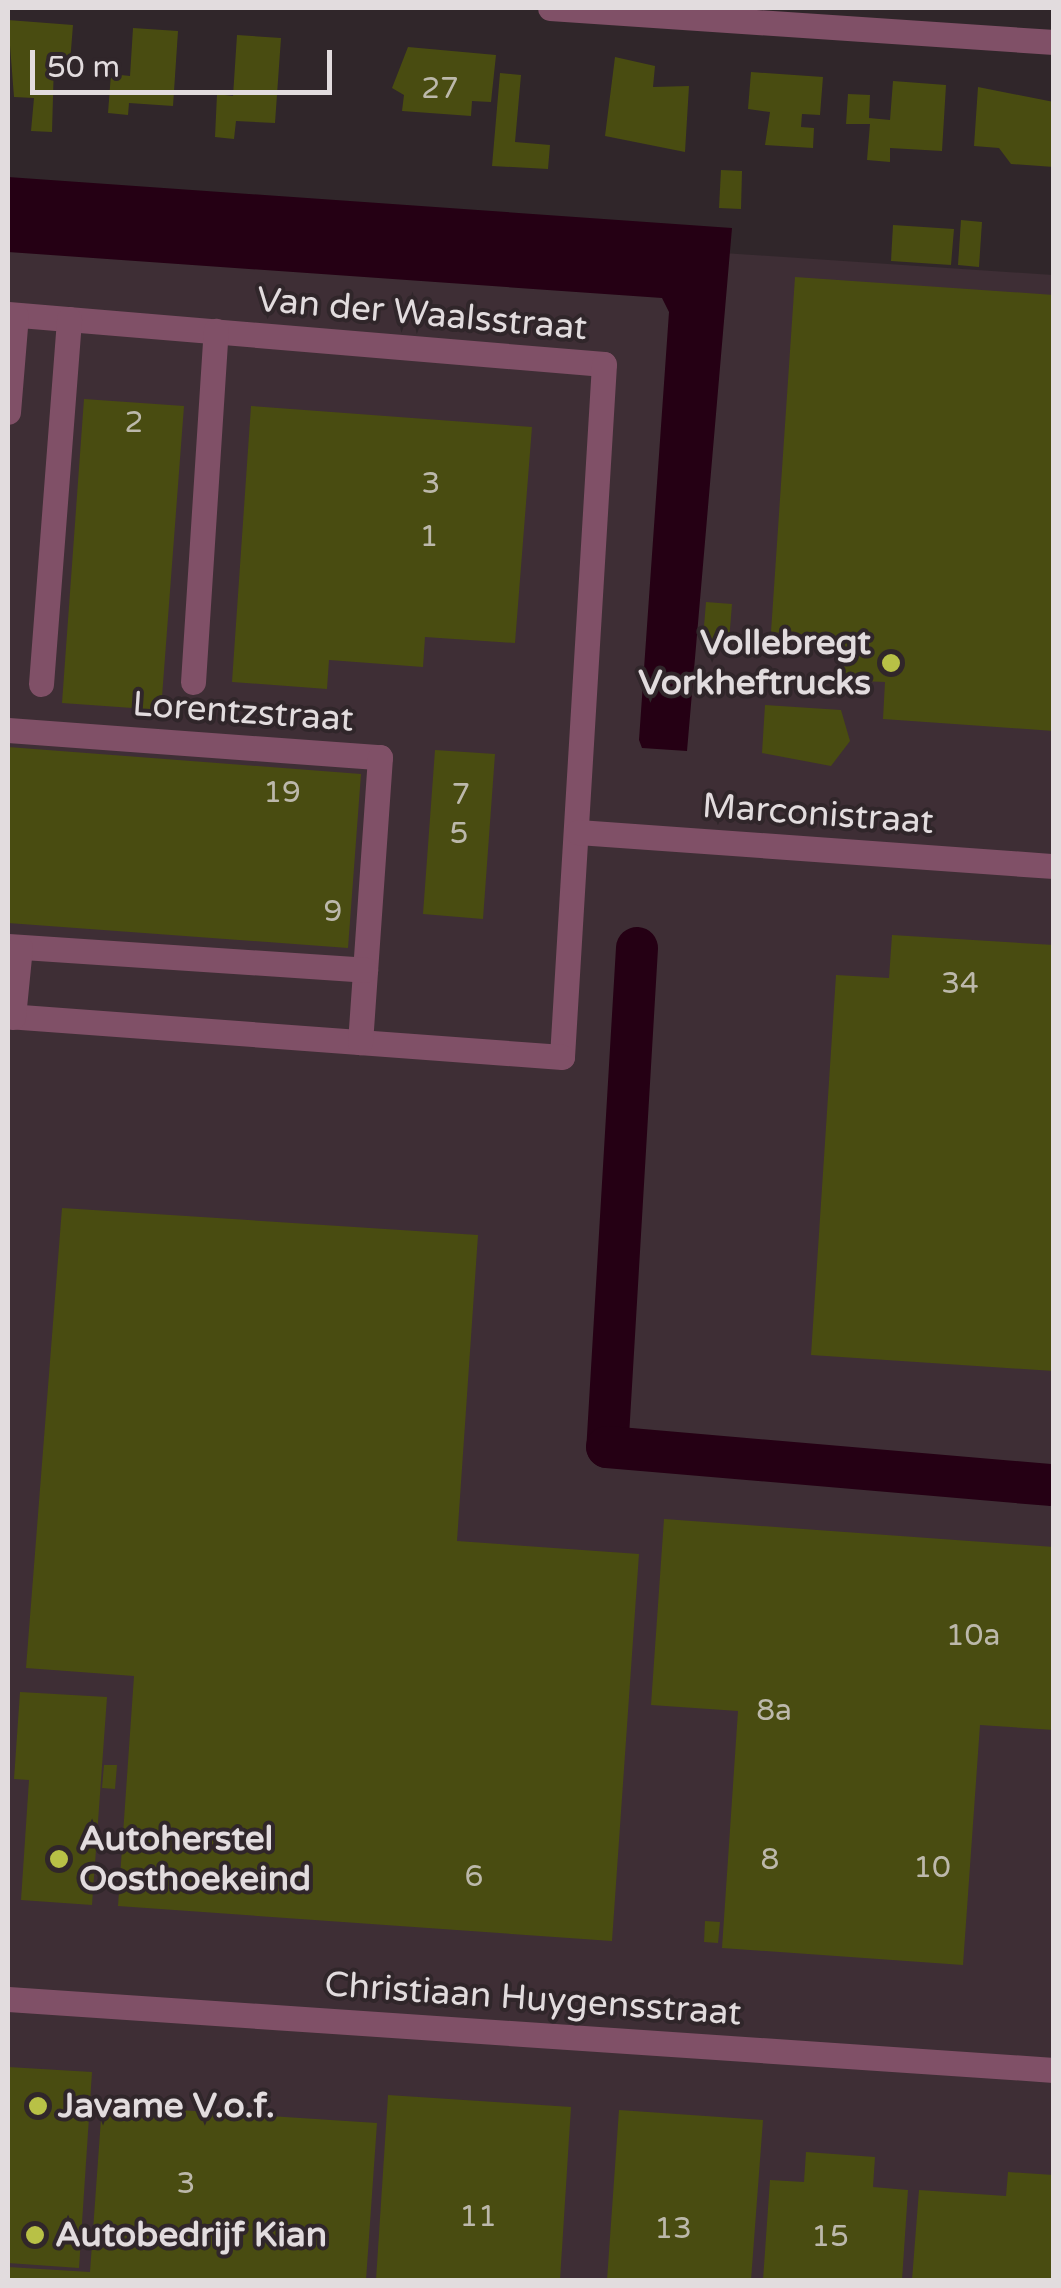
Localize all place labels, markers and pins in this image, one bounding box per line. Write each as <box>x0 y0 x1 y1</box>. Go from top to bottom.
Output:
place label: Vollebregt Vorkheftrucks <box>638 622 871 704</box>
marker: Vollebregt Vorkheftrucks <box>880 652 902 674</box>
place label: Autoherstel Oosthoekeind <box>79 1818 311 1900</box>
marker: Autoherstel Oosthoekeind <box>48 1848 70 1870</box>
place label: Javame V.o.f. <box>58 2085 275 2127</box>
marker: Javame V.o.f. <box>27 2095 49 2117</box>
place label: Autobedrijf Kian <box>55 2214 327 2256</box>
marker: Autobedrijf Kian <box>24 2224 46 2246</box>

